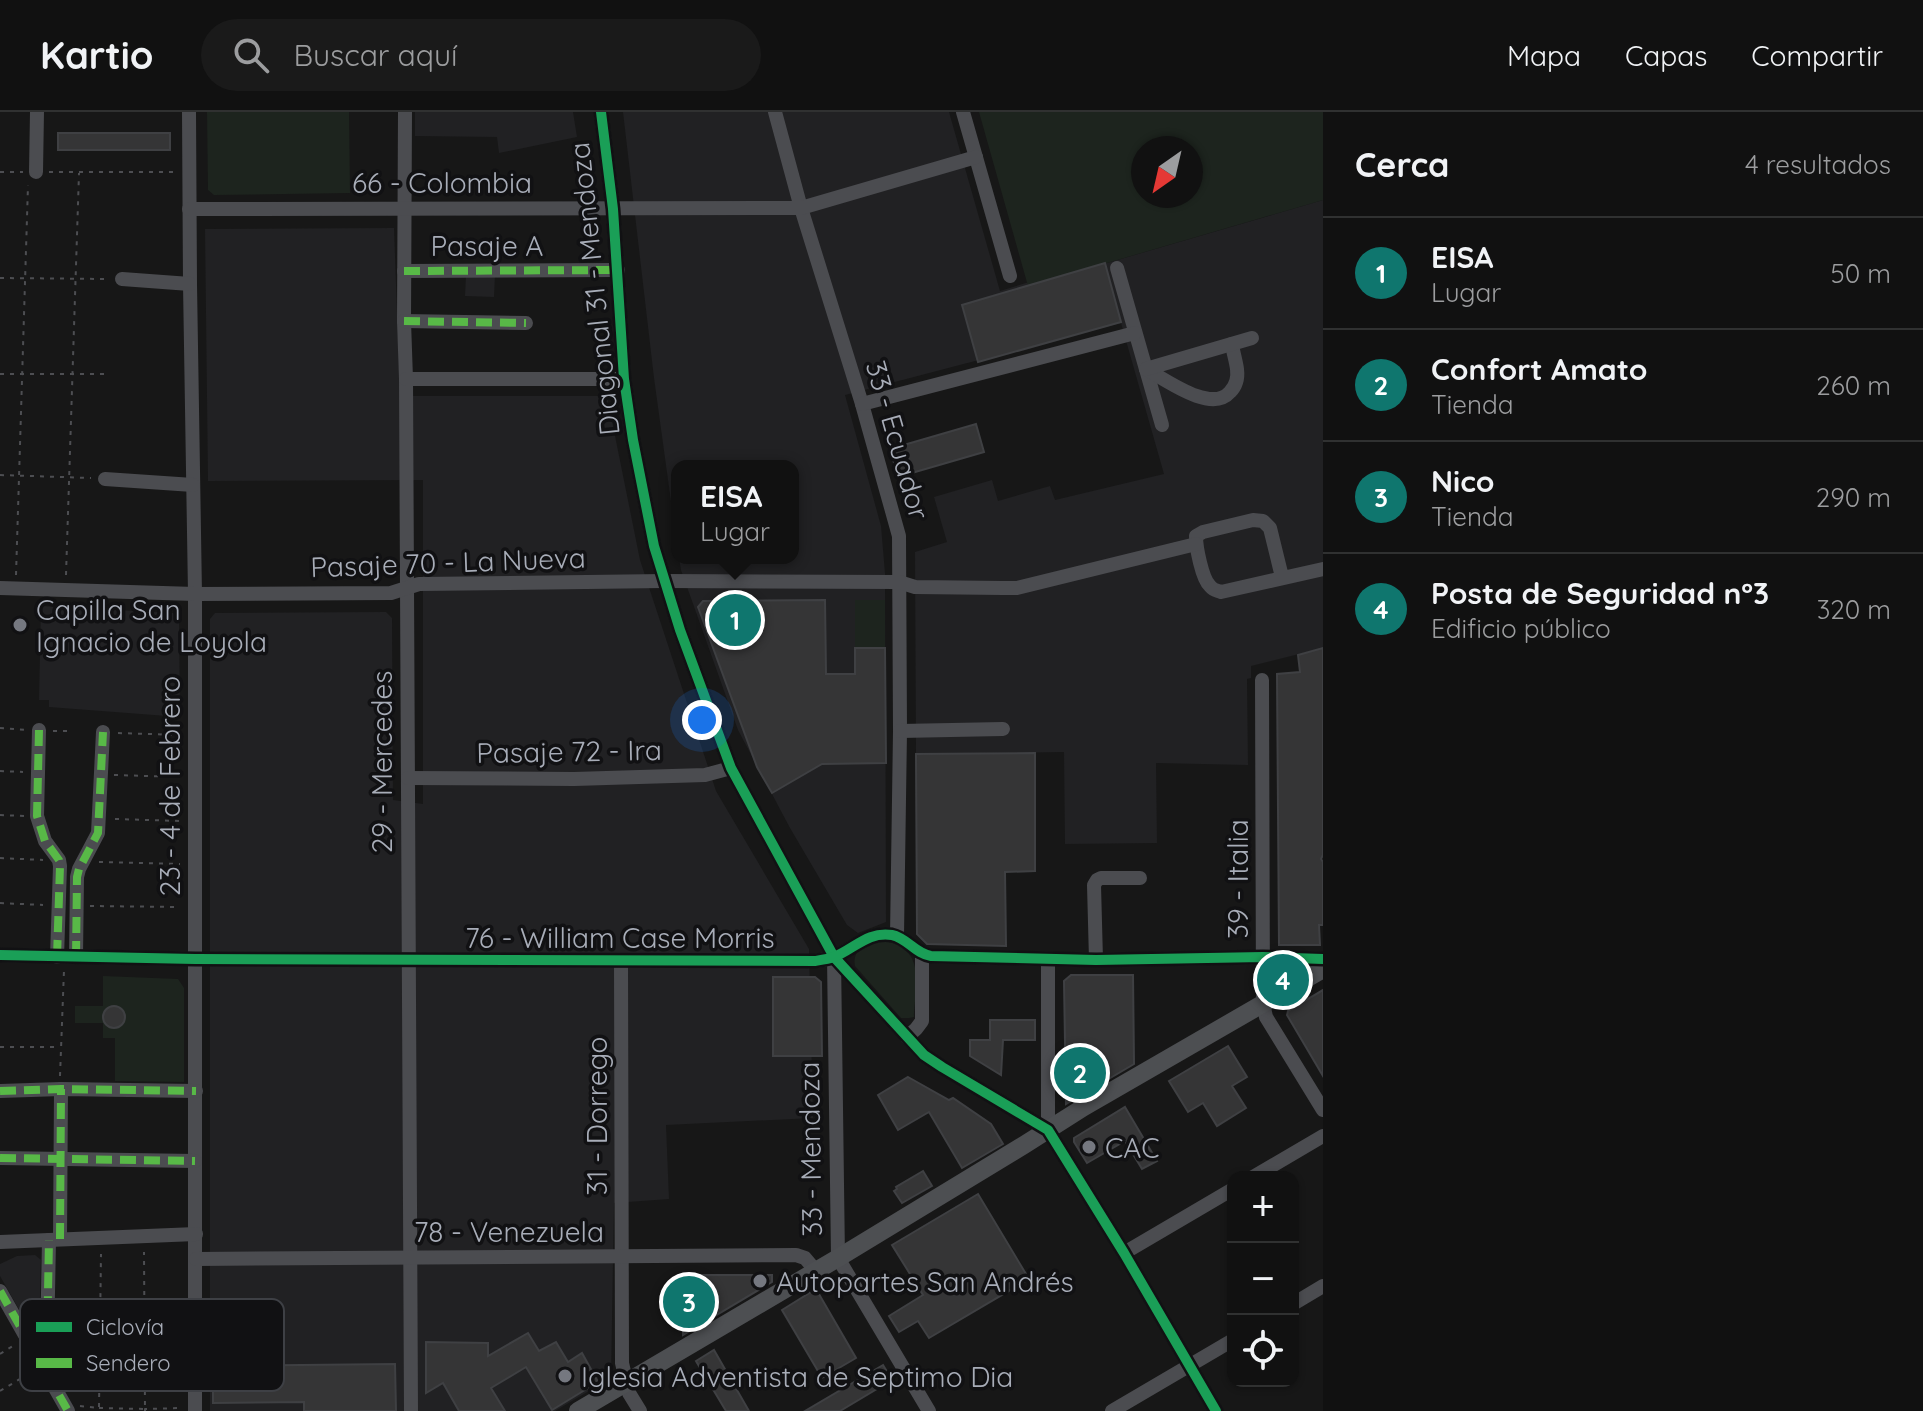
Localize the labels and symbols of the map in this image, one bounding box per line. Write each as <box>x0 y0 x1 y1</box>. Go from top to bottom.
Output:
north arrow <box>1131 136 1203 208</box>
street label: Diagonal 31 - Mendoza <box>561 141 627 437</box>
street label: 66 - Colombia <box>352 165 532 200</box>
street label: Pasaje A <box>431 228 543 263</box>
street label: 33 - Ecuador <box>859 357 937 524</box>
street label: Pasaje 70 - La Nueva <box>310 540 586 584</box>
pin: 1 <box>709 590 761 650</box>
place label: Capilla San Ignacio de Loyola <box>36 592 267 659</box>
marker: Capilla San Ignacio de Loyola <box>11 616 29 634</box>
street label: 29 - Mercedes <box>364 671 399 853</box>
street label: 23 - 4 de Febrero <box>152 676 187 896</box>
your location <box>682 700 722 740</box>
street label: Pasaje 72 - Ira <box>476 732 662 770</box>
street label: 39 - Italia <box>1220 819 1255 939</box>
street label: 76 - William Case Morris <box>465 920 775 955</box>
pin: 4 <box>1257 950 1309 1010</box>
street label: 31 - Dorrego <box>579 1037 614 1195</box>
pin: 2 <box>1054 1043 1106 1103</box>
street label: 33 - Mendoza <box>791 1061 829 1237</box>
place label: CAC <box>1105 1130 1160 1165</box>
marker: CAC <box>1080 1138 1098 1156</box>
street label: 78 - Venezuela <box>414 1214 604 1249</box>
place label: Autopartes San Andrés <box>776 1264 1074 1299</box>
pin: 3 <box>663 1272 715 1332</box>
marker: Autopartes San Andrés <box>751 1272 769 1290</box>
legend <box>20 1299 284 1391</box>
text: Ciclovía <box>86 1313 164 1341</box>
text: Sendero <box>86 1349 171 1377</box>
place label: Iglesia Adventista de Septimo Dia <box>581 1359 1013 1394</box>
marker: Iglesia Adventista de Septimo Dia <box>556 1367 574 1385</box>

